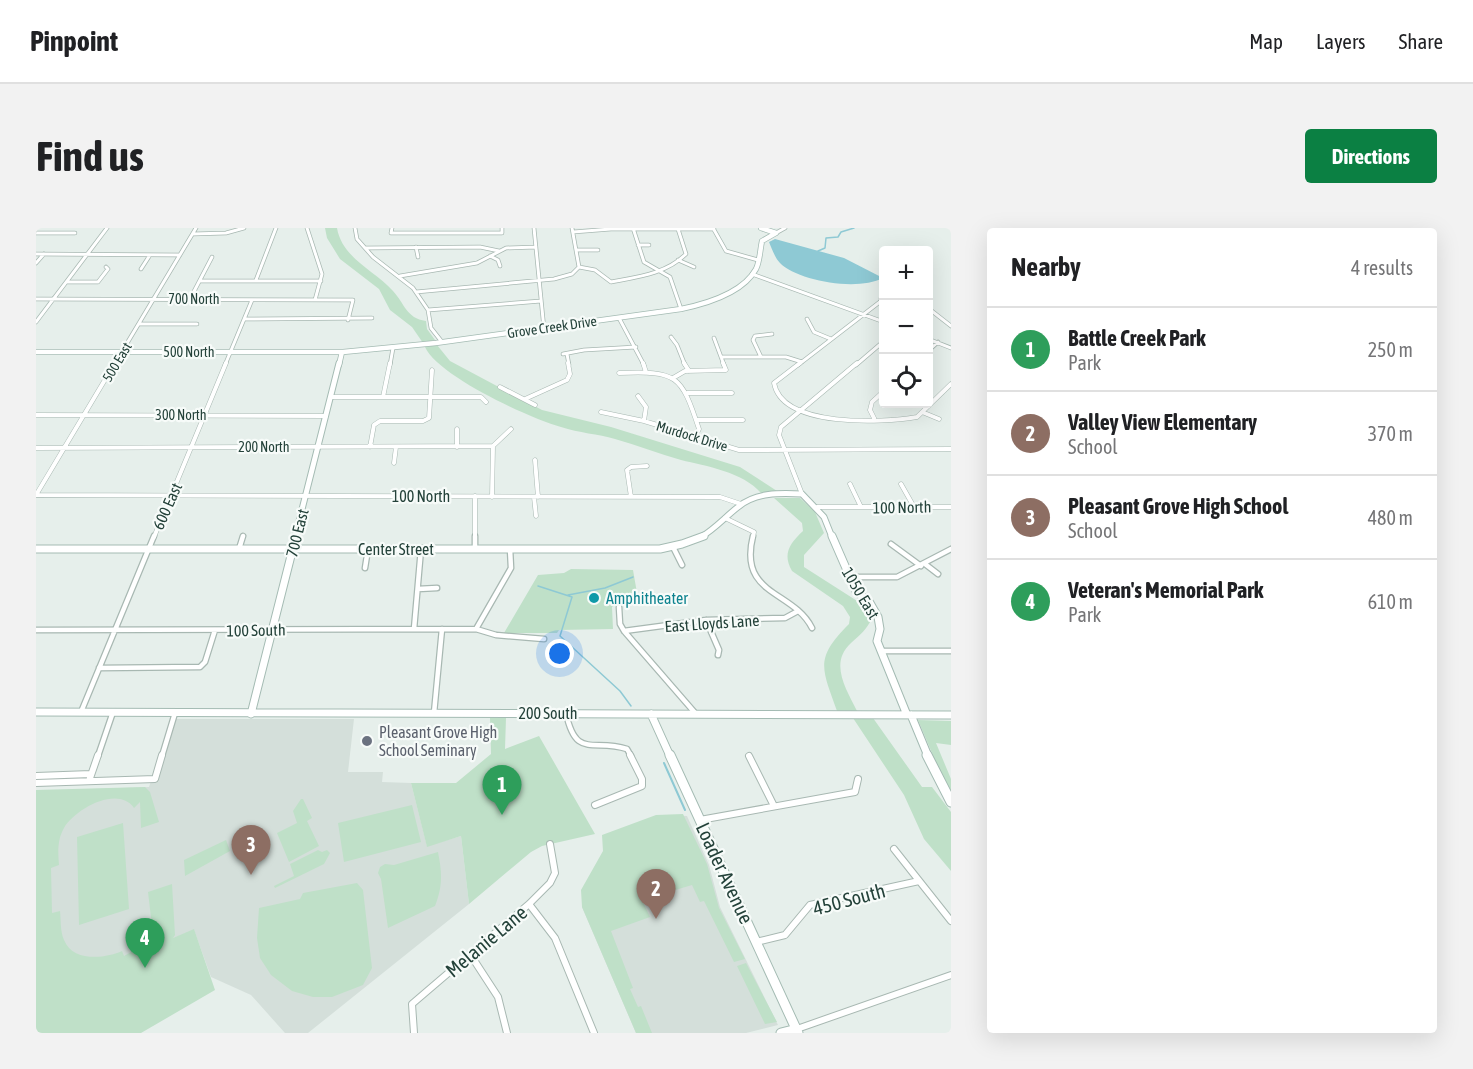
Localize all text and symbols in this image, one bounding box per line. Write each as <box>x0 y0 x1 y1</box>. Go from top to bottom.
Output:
text: Pinpoint <box>30 25 118 57</box>
text: Map <box>1249 29 1283 53</box>
text: Layers <box>1316 29 1366 53</box>
text: Share <box>1399 29 1443 53</box>
button: Directions <box>1305 129 1437 183</box>
text: Find us <box>36 132 144 180</box>
map controls <box>879 246 933 408</box>
button: + <box>879 246 933 300</box>
text: Nearby <box>1011 252 1081 282</box>
text: 4 results <box>1351 256 1413 279</box>
street label: 700 North <box>168 291 220 307</box>
button: − <box>879 300 933 354</box>
street label: Grove Creek Drive <box>506 313 598 341</box>
text: Battle Creek Park <box>1068 325 1206 351</box>
text: 1 <box>1026 338 1035 361</box>
text: 250 m <box>1368 338 1413 361</box>
street label: 500 East <box>99 339 135 385</box>
street label: 500 North <box>163 344 215 360</box>
text: Park <box>1068 351 1101 374</box>
button: locate <box>879 354 933 408</box>
street label: 300 North <box>155 407 207 423</box>
text: Valley View Elementary <box>1068 409 1257 435</box>
street label: Murdock Drive <box>654 418 730 454</box>
text: 2 <box>1026 422 1035 445</box>
text: 370 m <box>1368 422 1413 445</box>
text: School <box>1068 435 1118 458</box>
street label: 200 North <box>238 439 290 455</box>
street label: 600 East <box>149 479 185 532</box>
street label: 100 North <box>392 487 450 505</box>
text: Pleasant Grove High School <box>1068 493 1288 519</box>
street label: 100 North <box>873 497 931 517</box>
text: 3 <box>1026 506 1035 529</box>
text: 480 m <box>1368 506 1413 529</box>
street label: 700 East <box>282 507 312 559</box>
text: School <box>1068 519 1118 542</box>
street label: Center Street <box>358 540 434 558</box>
street label: 1050 East <box>839 564 884 622</box>
text: Veteran's Memorial Park <box>1068 577 1263 603</box>
place label: Amphitheater <box>606 589 688 608</box>
text: 4 <box>1026 590 1035 613</box>
text: 610 m <box>1368 590 1413 613</box>
marker: Amphitheater <box>587 591 601 605</box>
text: Park <box>1068 603 1101 626</box>
street label: East Lloyds Lane <box>664 611 760 636</box>
street label: 100 South <box>226 620 286 640</box>
your location <box>545 639 574 668</box>
street label: 200 South <box>518 704 578 722</box>
place label: Pleasant Grove High School Seminary <box>379 723 497 760</box>
marker: Pleasant Grove High School Seminary <box>360 734 374 748</box>
pin: 1 <box>482 766 522 815</box>
street label: Loader Avenue <box>692 819 758 927</box>
pin: 3 <box>232 826 270 875</box>
pin: 2 <box>636 870 676 919</box>
street label: 450 South <box>810 878 888 920</box>
street label: Melanie Lane <box>441 900 531 982</box>
pin: 4 <box>126 918 164 968</box>

